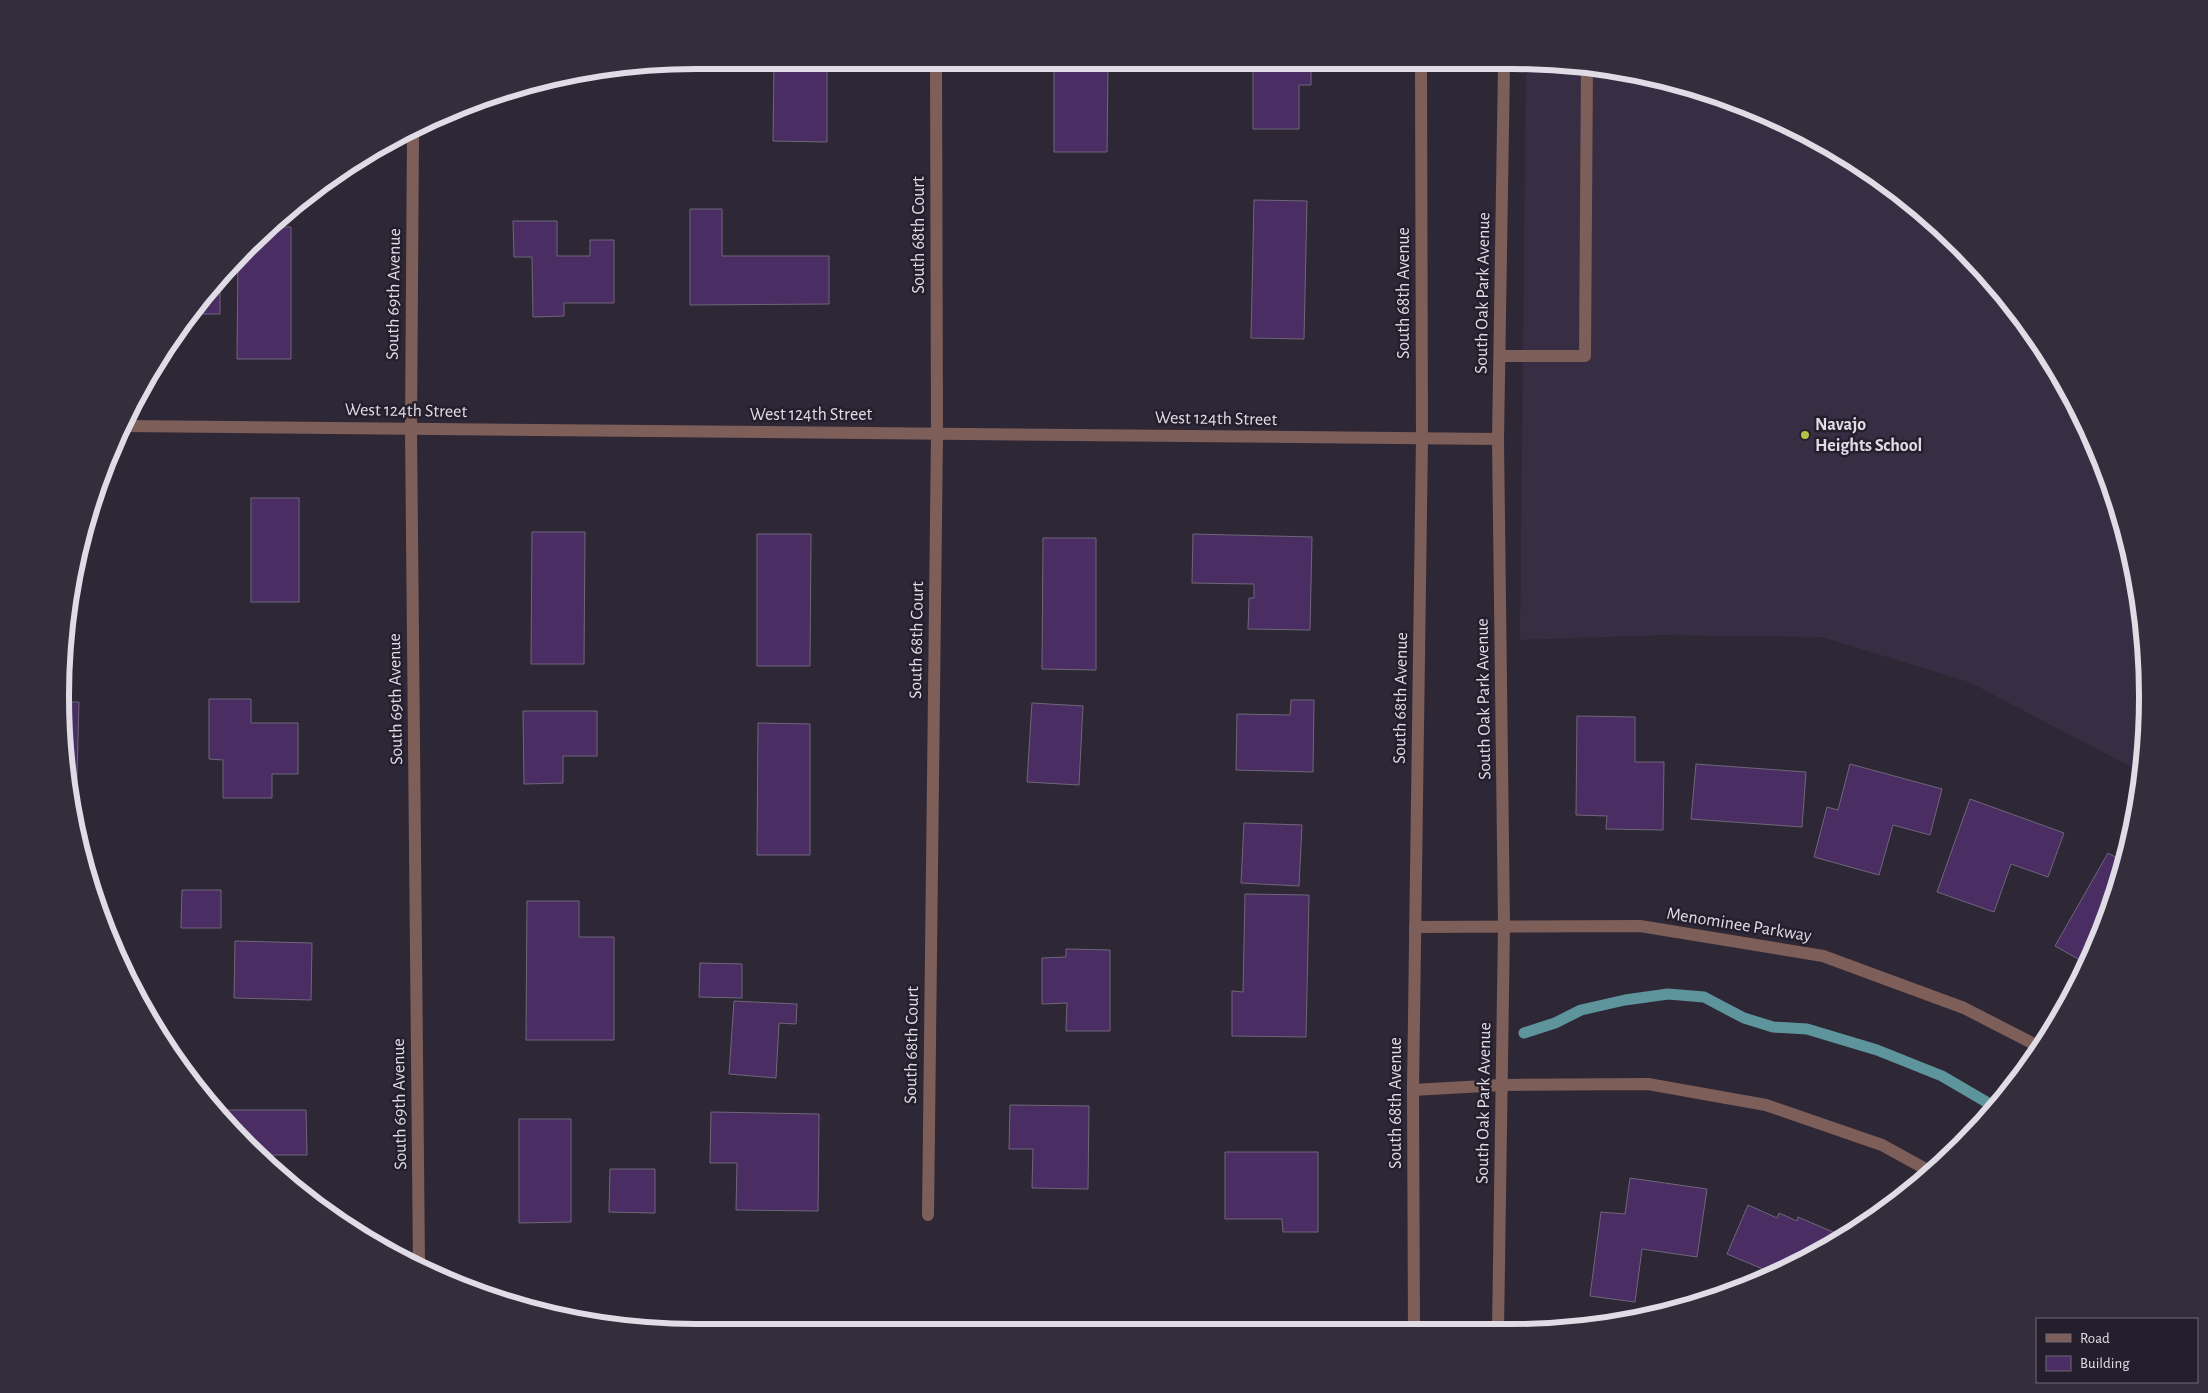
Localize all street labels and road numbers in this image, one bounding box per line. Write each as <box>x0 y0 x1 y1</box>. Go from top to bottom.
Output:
street label: South 68th Court <box>910 176 928 294</box>
street label: South Oak Park Avenue <box>1473 212 1493 374</box>
street label: South 68th Avenue <box>1395 227 1413 359</box>
street label: South 69th Avenue <box>384 228 404 360</box>
street label: West 124th Street <box>345 401 468 421</box>
street label: West 124th Street <box>750 406 872 424</box>
street label: West 124th Street <box>1155 409 1278 429</box>
street label: South 68th Court <box>907 581 927 699</box>
street label: South Oak Park Avenue <box>1474 618 1494 780</box>
street label: South 68th Avenue <box>1391 632 1411 764</box>
street label: South 69th Avenue <box>386 633 406 765</box>
street label: Menominee Parkway <box>1665 905 1813 945</box>
street label: South 68th Court <box>902 986 922 1104</box>
street label: South Oak Park Avenue <box>1474 1022 1494 1184</box>
street label: South 68th Avenue <box>1387 1037 1405 1169</box>
street label: South 69th Avenue <box>390 1038 410 1170</box>

